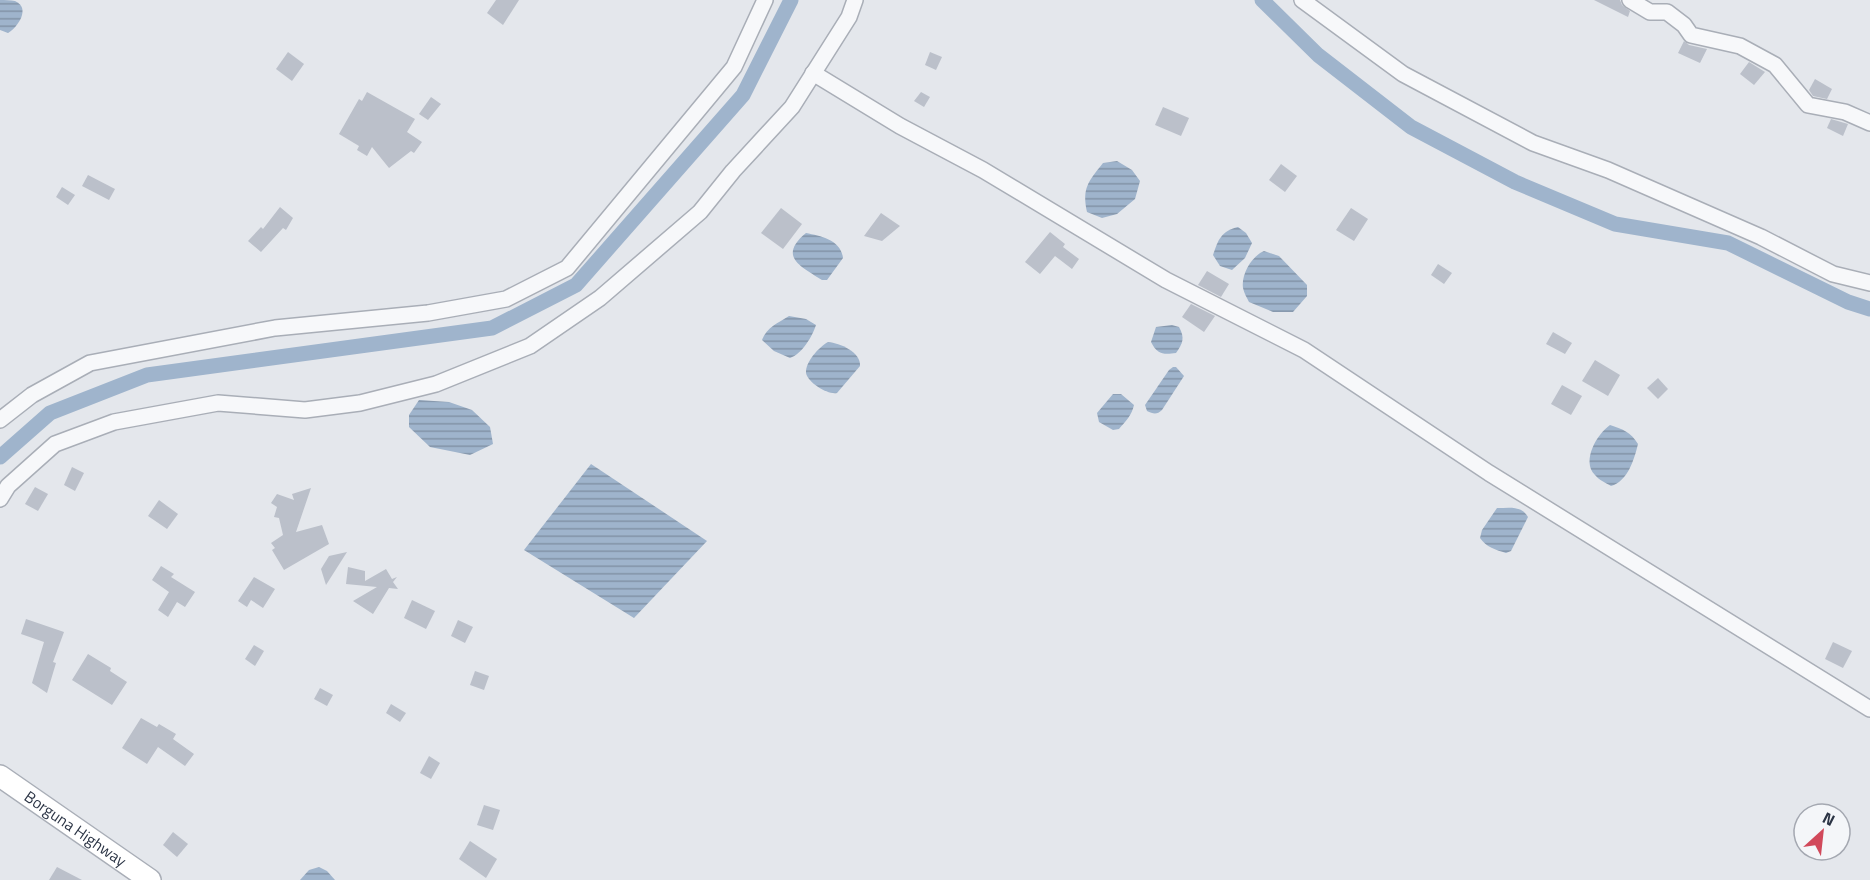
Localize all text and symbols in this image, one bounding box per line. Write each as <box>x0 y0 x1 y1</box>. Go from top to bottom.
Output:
street label: Borguna Highway <box>20 785 132 872</box>
north arrow <box>1792 802 1852 862</box>
text: N <box>1818 805 1839 832</box>

